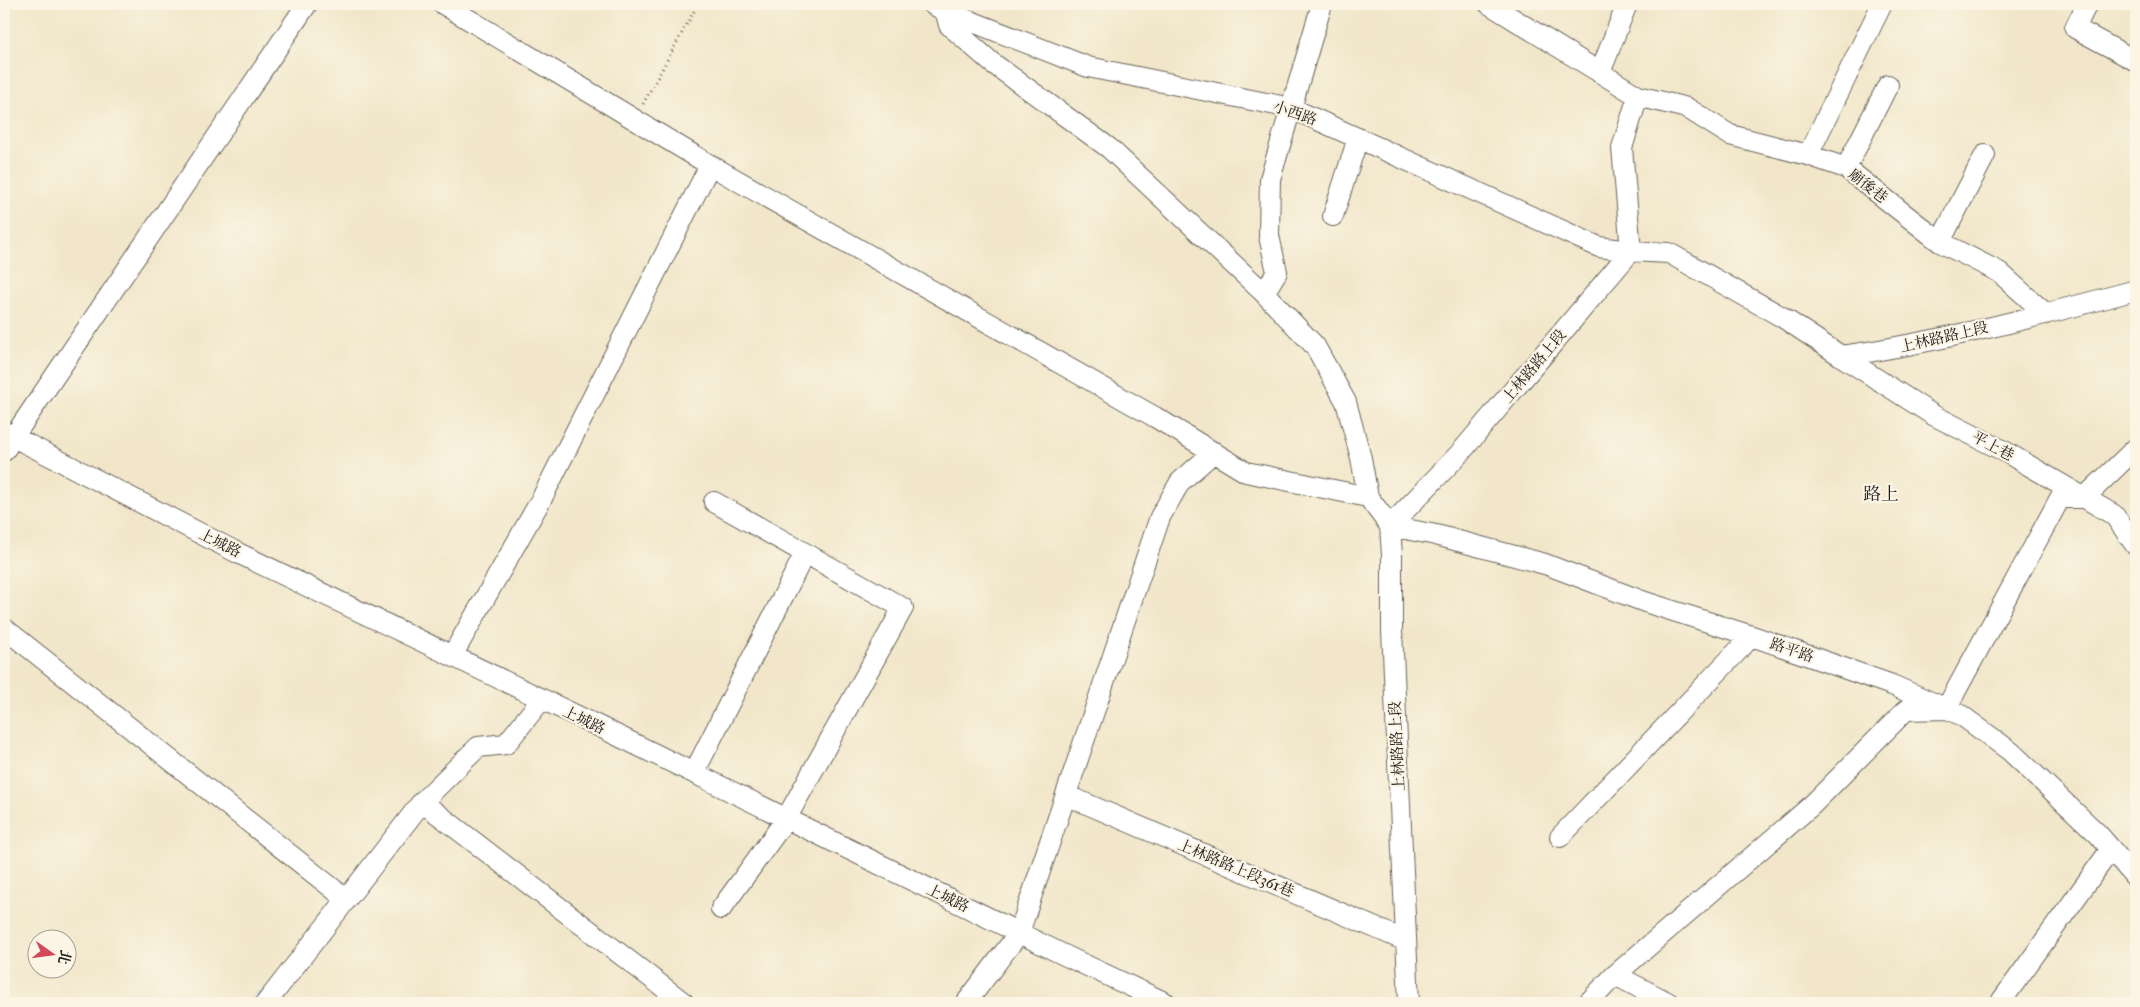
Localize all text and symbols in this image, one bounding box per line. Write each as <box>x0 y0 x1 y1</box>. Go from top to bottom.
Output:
street label: 小西路 <box>1271 97 1319 129</box>
street label: 廟後巷 <box>1845 165 1891 207</box>
street label: 上林路路上段 <box>1898 318 1990 356</box>
street label: 上林路路上段 <box>1498 326 1570 406</box>
street label: 平上巷 <box>1969 427 2017 465</box>
district label: 路上 <box>1863 483 1899 505</box>
street label: 上城路 <box>196 525 244 561</box>
street label: 路平路 <box>1768 634 1816 666</box>
street label: 上林路路上段 <box>1386 701 1408 791</box>
street label: 上城路 <box>560 702 608 738</box>
street label: 上林路路上段361巷 <box>1175 835 1297 901</box>
street label: 上城路 <box>924 880 972 916</box>
north arrow <box>28 930 78 980</box>
text: 北 <box>54 948 74 966</box>

